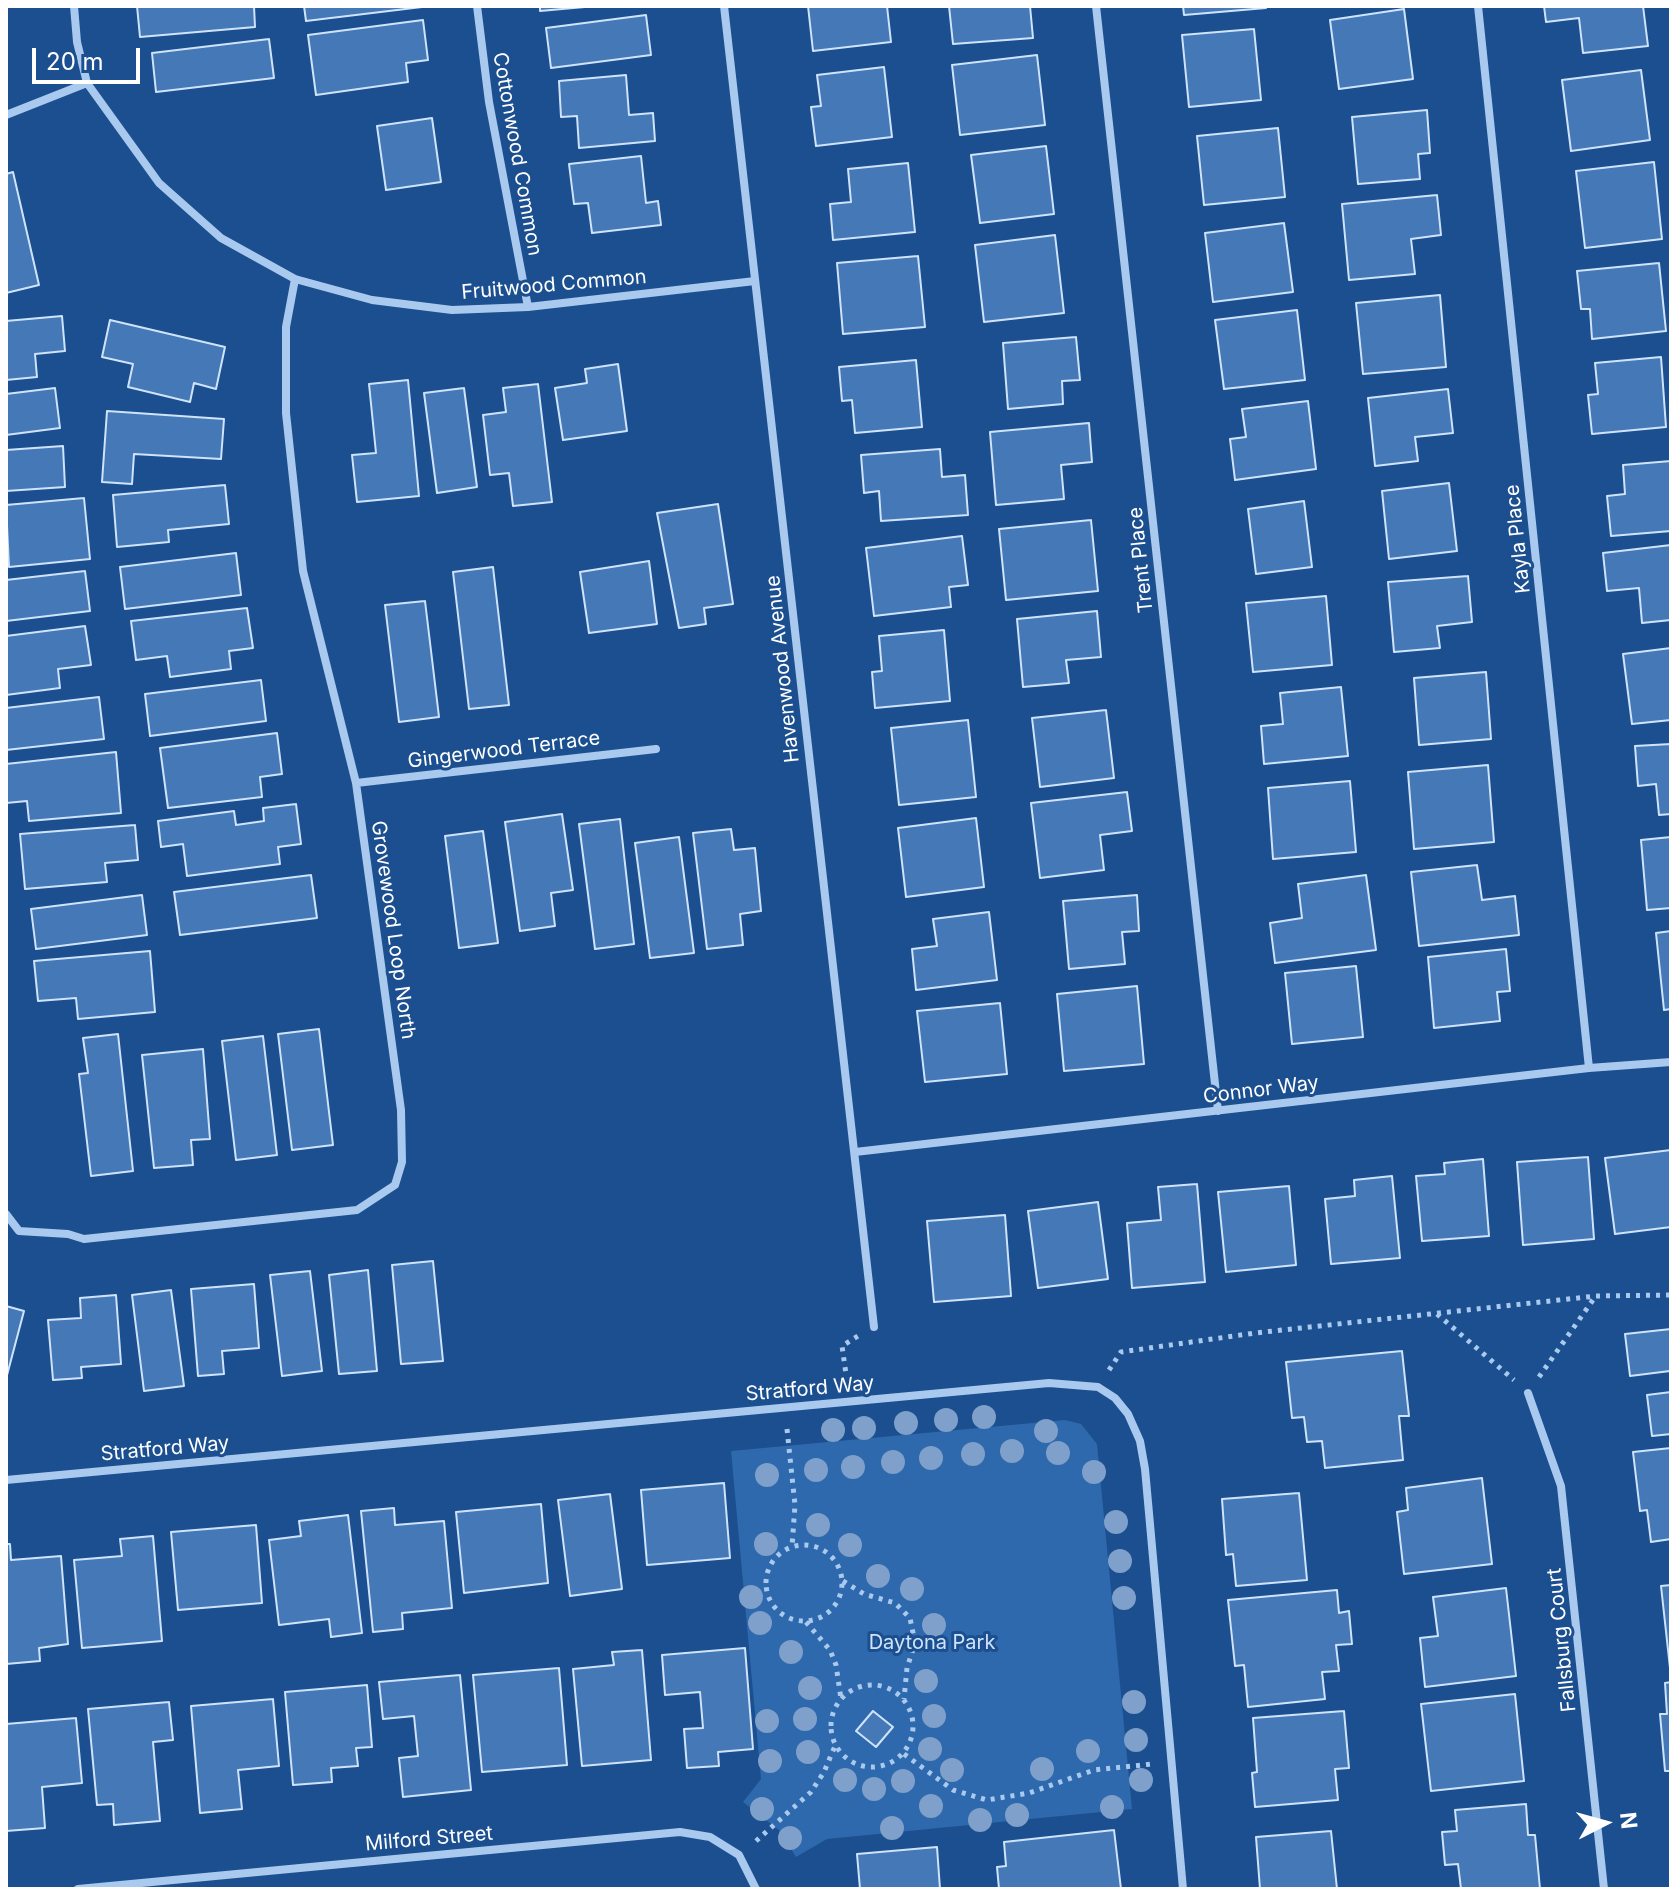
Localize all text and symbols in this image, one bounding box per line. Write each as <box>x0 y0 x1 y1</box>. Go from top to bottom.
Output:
scale bar <box>36 32 144 82</box>
text: 20 m <box>46 47 104 76</box>
street label: Cottonwood Common <box>487 50 547 258</box>
street label: Fruitwood Common <box>461 265 647 305</box>
street label: Kayla Place <box>1500 483 1536 595</box>
street label: Trent Place <box>1123 506 1159 614</box>
street label: Havenwood Avenue <box>761 574 805 764</box>
street label: Gingerwood Terrace <box>406 726 602 774</box>
street label: Grovewood Loop North <box>366 819 420 1041</box>
street label: Connor Way <box>1202 1071 1320 1109</box>
street label: Stratford Way <box>745 1371 875 1407</box>
street label: Stratford Way <box>100 1431 230 1467</box>
street label: Fallsburg Court <box>1542 1567 1582 1713</box>
park label: Daytona Park <box>869 1631 995 1655</box>
north arrow <box>1565 1783 1645 1863</box>
text: N <box>1615 1811 1643 1830</box>
street label: Milford Street <box>364 1821 494 1857</box>

